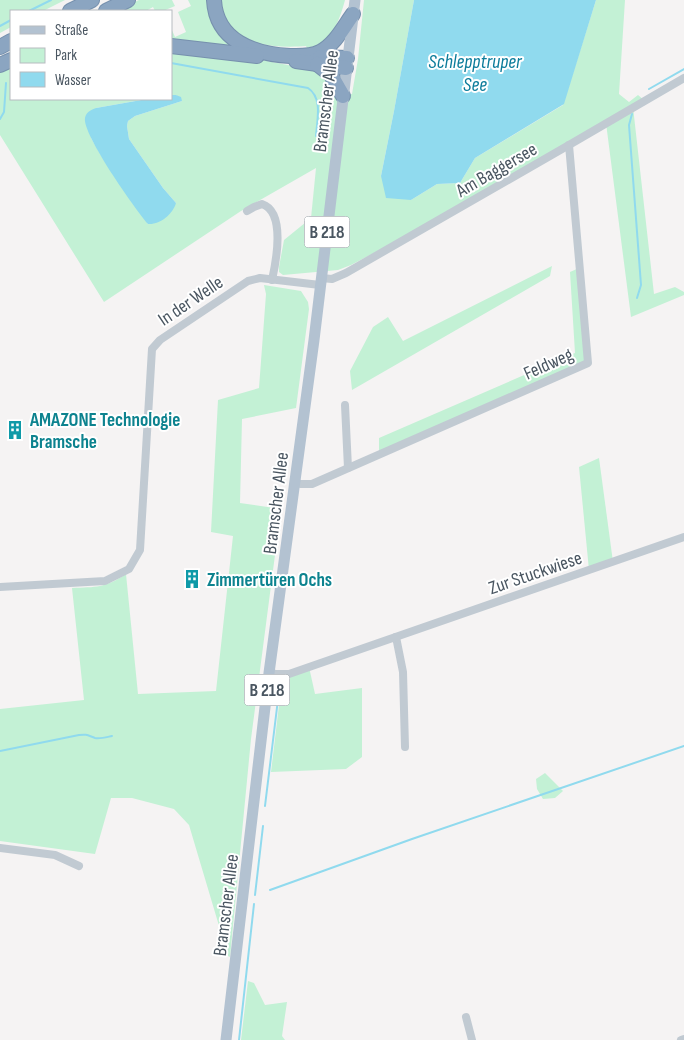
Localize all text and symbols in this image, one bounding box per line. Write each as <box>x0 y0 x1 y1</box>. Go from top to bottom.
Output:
legend <box>10 10 172 100</box>
text: Straße <box>55 21 88 40</box>
text: Park <box>55 46 77 65</box>
street label: Bramscher Allee <box>309 49 344 153</box>
water label: Schlepptruper See <box>428 50 523 97</box>
text: Wasser <box>55 71 92 90</box>
street label: Am Baggersee <box>451 138 541 203</box>
road number: B 218 <box>304 216 350 248</box>
street label: In der Welle <box>154 271 228 331</box>
street label: Feldweg <box>520 343 577 385</box>
place label: AMAZONE Technologie Bramsche <box>29 409 180 454</box>
building icon: AMAZONE Technologie Bramsche <box>4 419 26 441</box>
street label: Bramscher Allee <box>259 451 294 555</box>
street label: Zur Stuckwiese <box>486 547 585 600</box>
building icon: Zimmertüren Ochs <box>181 568 203 590</box>
place label: Zimmertüren Ochs <box>207 569 332 592</box>
road number: B 218 <box>244 674 290 706</box>
street label: Bramscher Allee <box>209 853 244 957</box>

